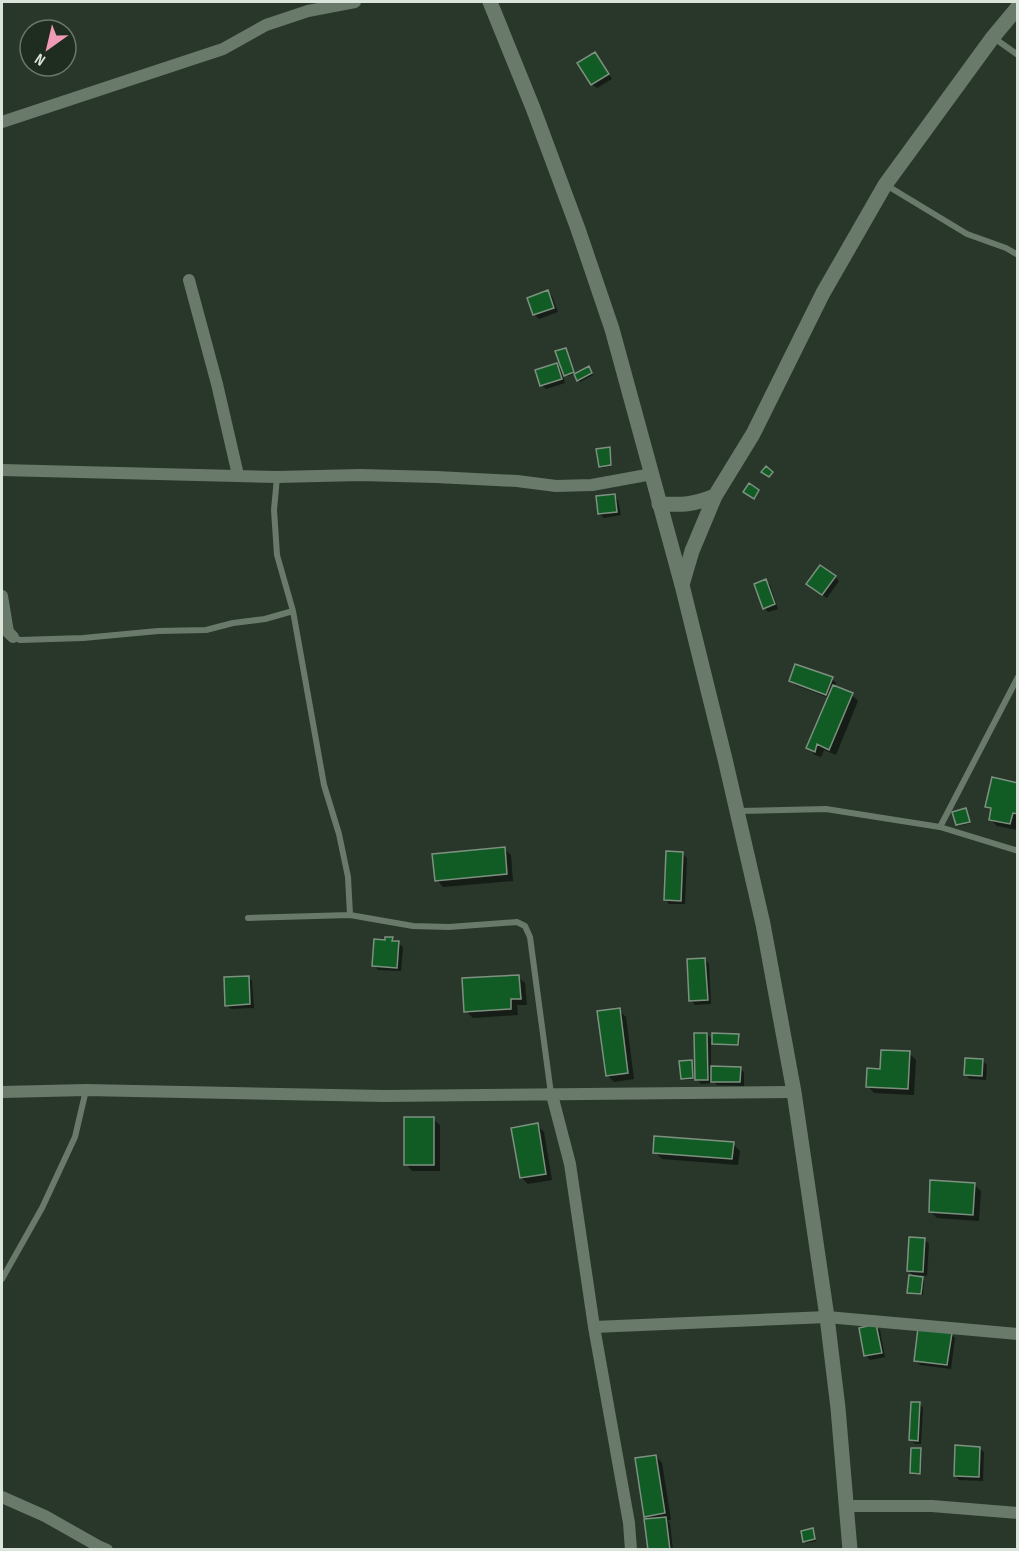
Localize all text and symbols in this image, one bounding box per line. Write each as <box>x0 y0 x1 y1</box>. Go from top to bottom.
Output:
north arrow <box>18 18 78 78</box>
text: N <box>32 49 49 69</box>

